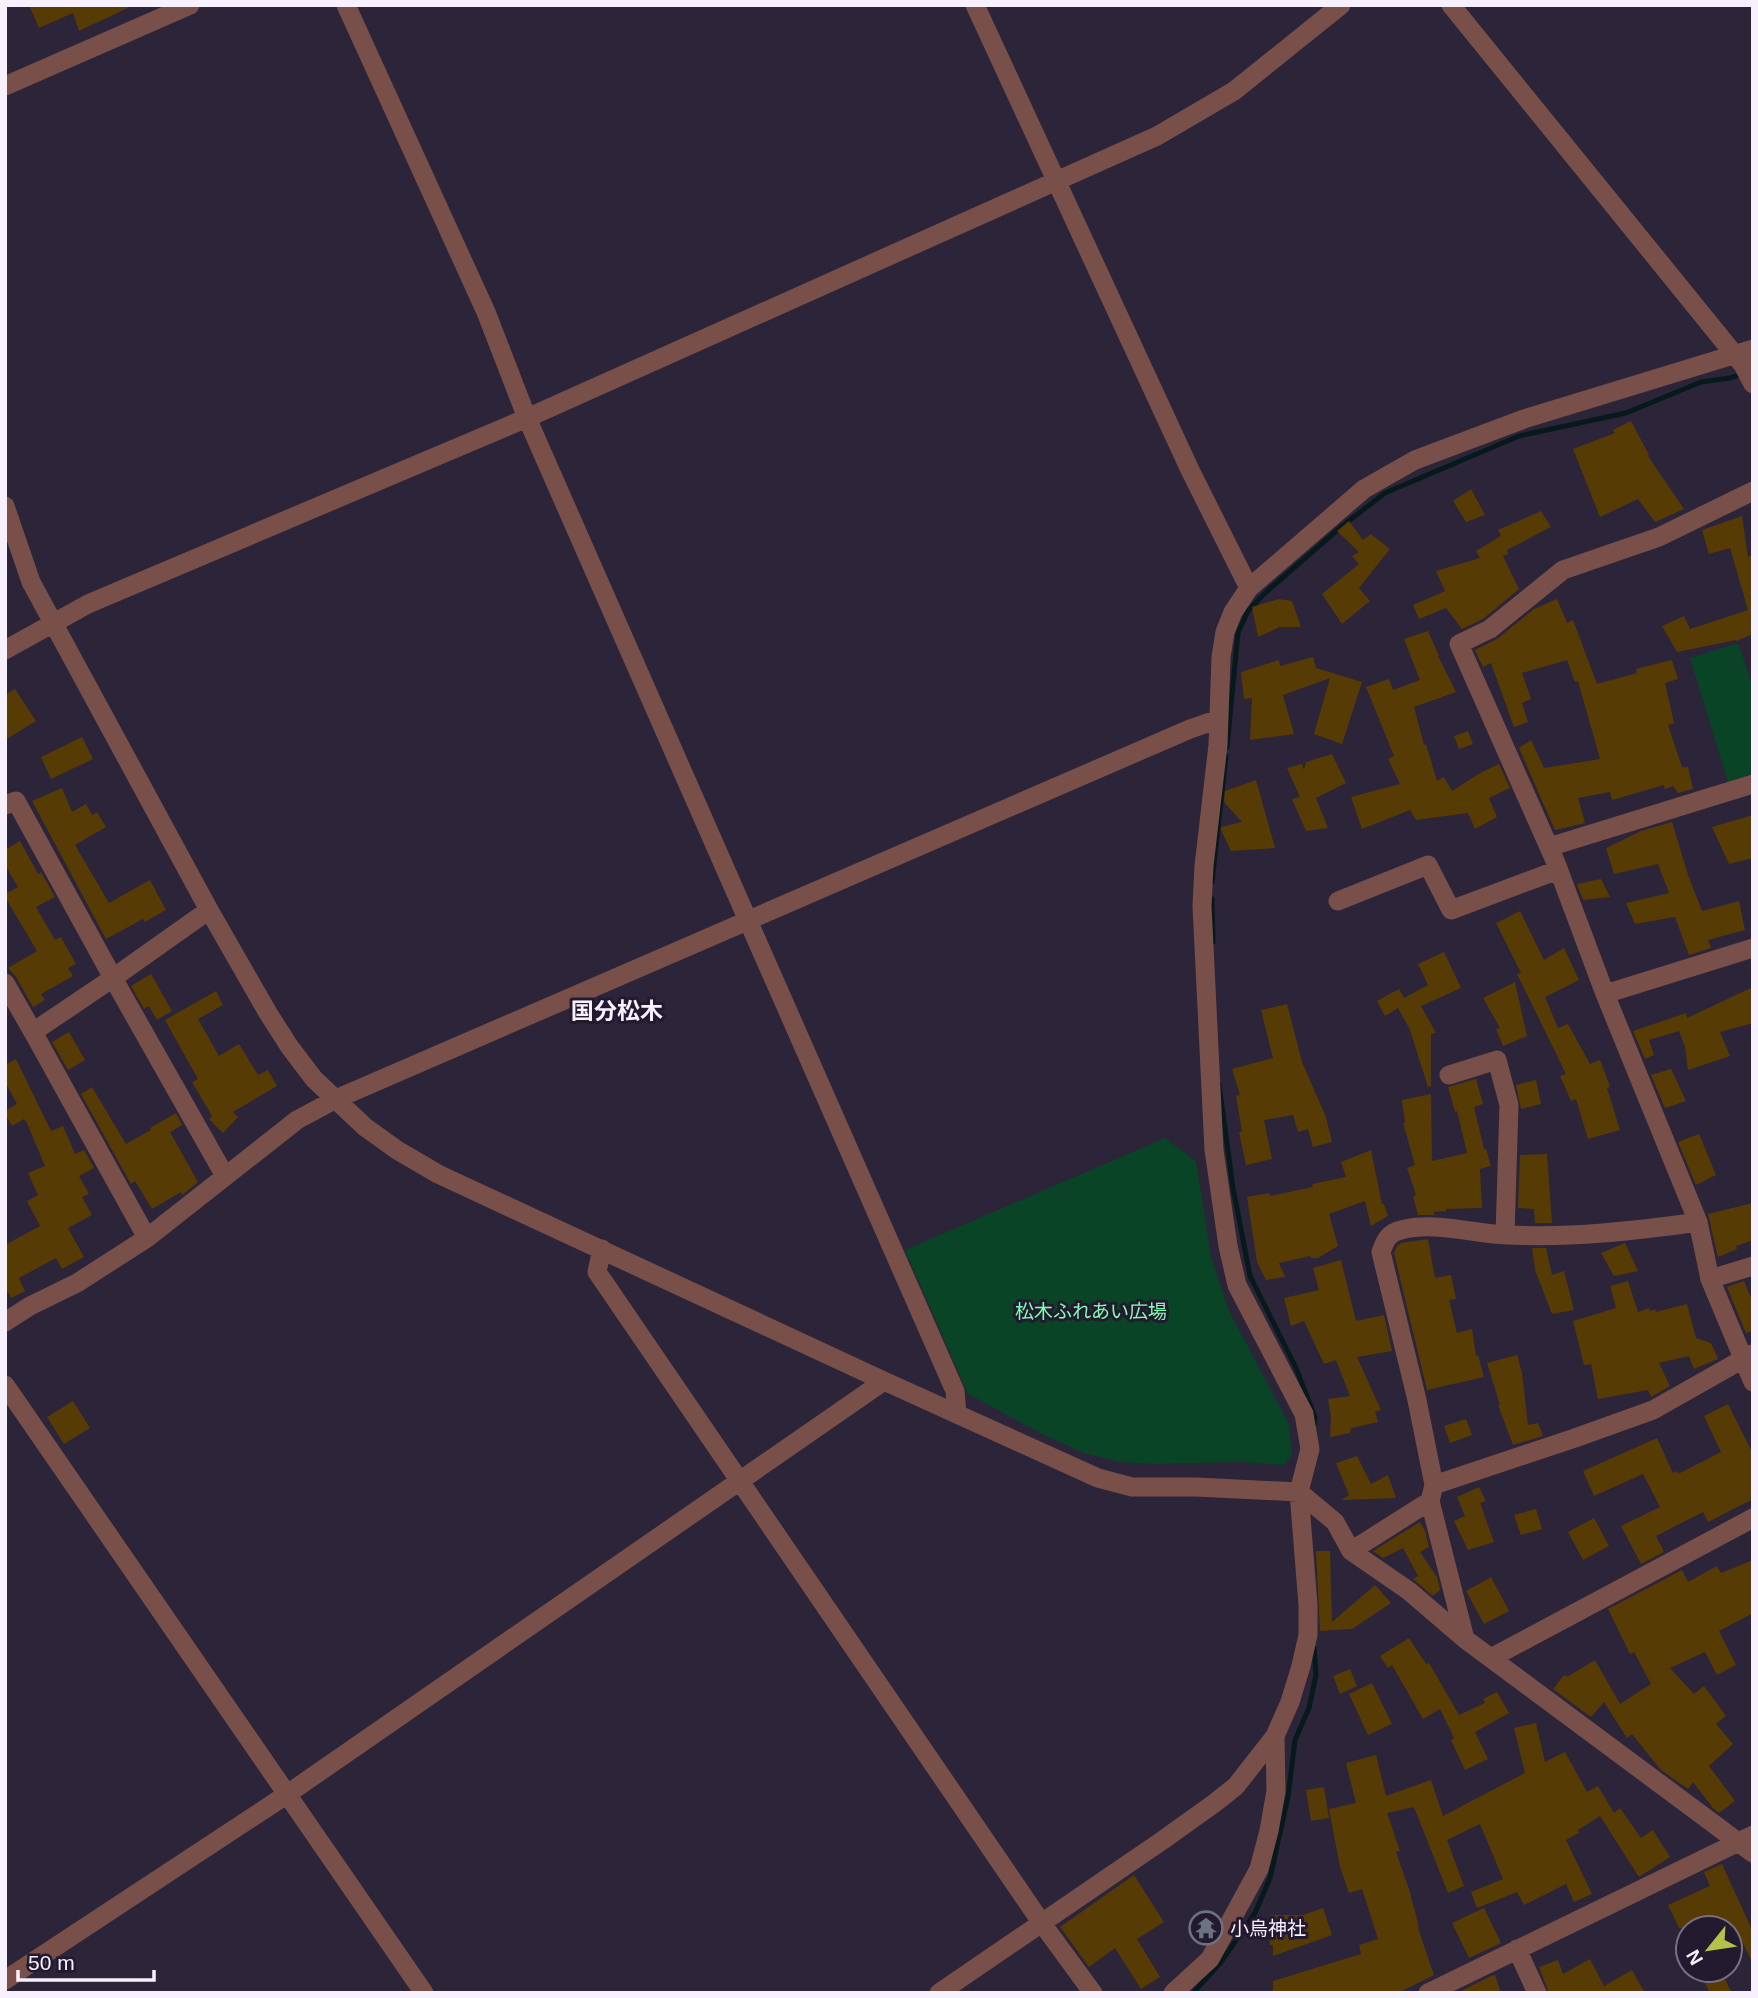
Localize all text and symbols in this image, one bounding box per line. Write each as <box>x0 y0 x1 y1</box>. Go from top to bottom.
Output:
district label: 国分松木 <box>571 998 663 1024</box>
park label: 松木ふれあい広場 <box>1015 1301 1167 1322</box>
temple icon: 小烏神社 <box>1187 1909 1225 1947</box>
north arrow <box>1674 1914 1744 1984</box>
place label: 小烏神社 <box>1230 1918 1306 1939</box>
scale bar <box>18 1938 154 1982</box>
text: N <box>1682 1946 1707 1968</box>
text: 50 m <box>28 1951 75 1974</box>

